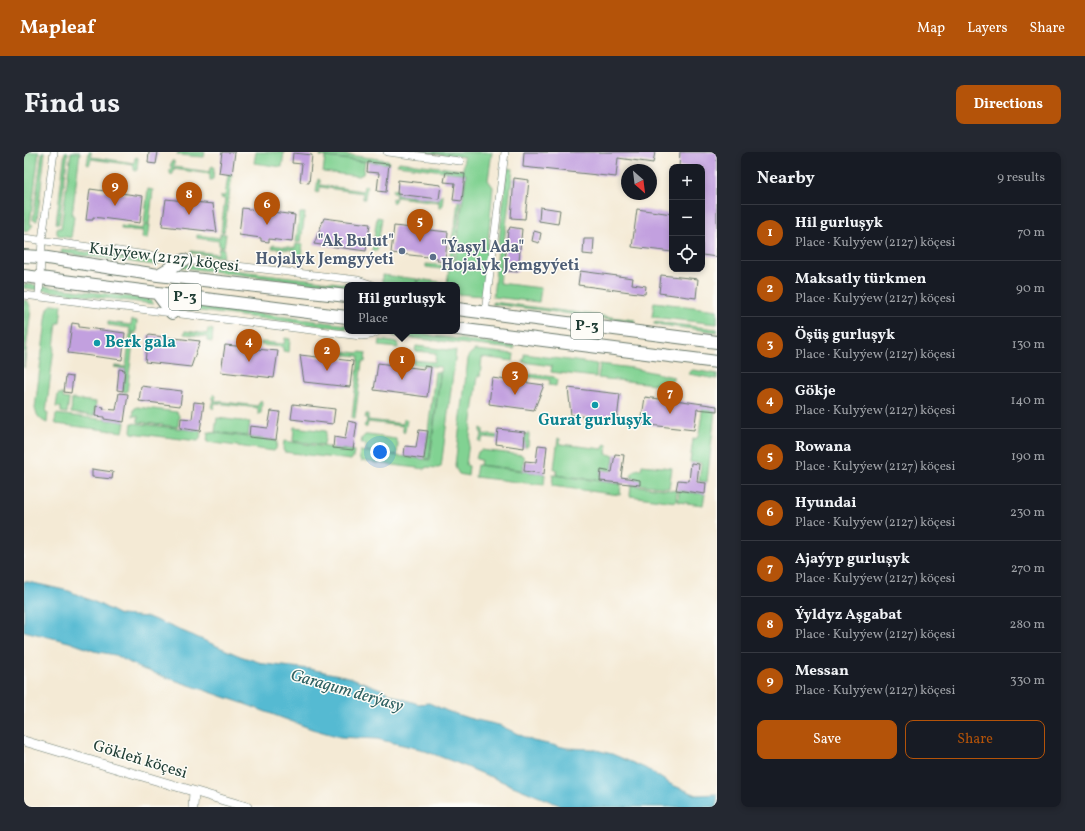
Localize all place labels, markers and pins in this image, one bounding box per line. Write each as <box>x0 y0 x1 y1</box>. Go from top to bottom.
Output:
pin: 9 <box>102 173 128 206</box>
pin: 8 <box>176 182 202 215</box>
pin: 6 <box>254 192 280 225</box>
pin: 5 <box>407 209 433 242</box>
place label: "Ak Bulut" Hojalyk Jemgyýeti <box>256 231 394 271</box>
place label: "Ýaşyl Ada" Hojalyk Jemgyýeti <box>441 237 580 277</box>
marker: "Ak Bulut" Hojalyk Jemgyýeti <box>397 246 407 256</box>
marker: "Ýaşyl Ada" Hojalyk Jemgyýeti <box>428 252 438 262</box>
pin: 4 <box>236 329 262 362</box>
place label: Berk gala <box>105 332 176 354</box>
marker: Berk gala <box>92 338 102 348</box>
pin: 2 <box>314 338 340 371</box>
pin: 1 <box>389 347 415 380</box>
pin: 3 <box>502 362 528 395</box>
pin: 7 <box>657 381 683 414</box>
marker: Gurat gurluşyk <box>590 400 600 410</box>
place label: Gurat gurluşyk <box>538 410 652 432</box>

